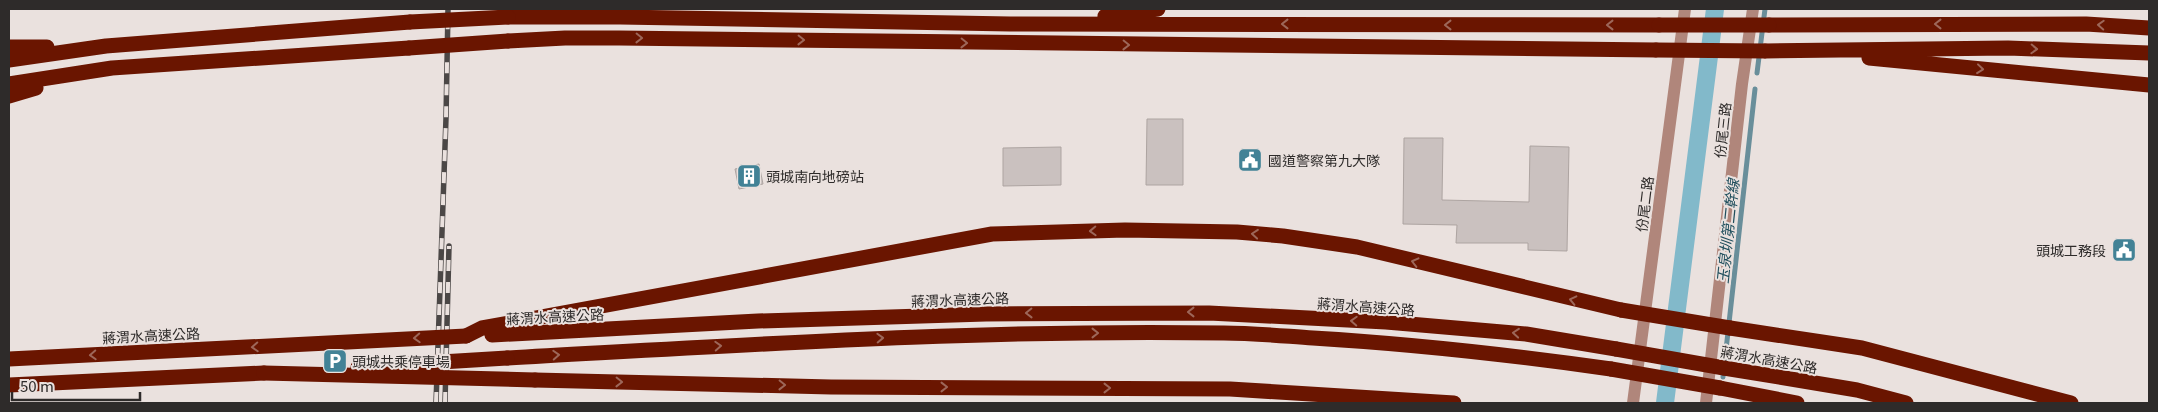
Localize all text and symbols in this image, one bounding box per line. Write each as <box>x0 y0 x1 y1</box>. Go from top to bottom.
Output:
one-way arrow <box>1281 19 1289 29</box>
one-way arrow <box>1934 19 1942 29</box>
one-way arrow <box>2096 19 2104 30</box>
one-way arrow <box>1444 20 1452 30</box>
one-way arrow <box>1606 20 1614 30</box>
one-way arrow <box>636 33 643 43</box>
one-way arrow <box>798 35 806 46</box>
one-way arrow <box>960 37 968 48</box>
one-way arrow <box>1123 39 1131 50</box>
one-way arrow <box>2030 43 2038 54</box>
one-way arrow <box>1977 63 1985 74</box>
street label: 份尾三路 <box>1709 101 1735 159</box>
public building icon: 國道警察第九大隊 <box>1237 147 1263 173</box>
place label: 國道警察第九大隊 <box>1268 150 1380 170</box>
building icon: 頭城南向地磅站 <box>736 163 762 189</box>
place label: 頭城南向地磅站 <box>766 166 864 186</box>
street label: 份尾二路 <box>1631 175 1657 233</box>
water label: 玉泉圳第二幹線 <box>1711 176 1743 284</box>
one-way arrow <box>1089 225 1097 236</box>
one-way arrow <box>1251 229 1259 240</box>
public building icon: 頭城工務段 <box>2111 237 2137 263</box>
place label: 頭城工務段 <box>2036 240 2106 260</box>
one-way arrow <box>1411 257 1420 268</box>
street label: 蔣渭水高速公路 <box>911 287 1009 311</box>
street label: 蔣渭水高速公路 <box>1316 293 1416 319</box>
one-way arrow <box>1569 295 1577 306</box>
street label: 蔣渭水高速公路 <box>506 303 604 329</box>
one-way arrow <box>1187 307 1195 318</box>
one-way arrow <box>1025 308 1032 318</box>
one-way arrow <box>1349 315 1357 326</box>
street label: 蔣渭水高速公路 <box>102 322 200 348</box>
one-way arrow <box>1092 328 1100 338</box>
one-way arrow <box>1511 328 1519 339</box>
one-way arrow <box>413 333 421 344</box>
one-way arrow <box>877 333 885 343</box>
one-way arrow <box>251 341 259 352</box>
one-way arrow <box>714 341 722 352</box>
street label: 蔣渭水高速公路 <box>1719 341 1819 377</box>
parking icon: 頭城共乘停車場 <box>322 348 348 374</box>
one-way arrow <box>88 349 96 360</box>
one-way arrow <box>552 350 560 360</box>
place label: 頭城共乘停車場 <box>352 351 450 371</box>
scale bar <box>12 370 140 402</box>
text: 50 m <box>20 375 54 396</box>
one-way arrow <box>615 376 623 387</box>
one-way arrow <box>778 380 786 391</box>
one-way arrow <box>940 382 948 392</box>
one-way arrow <box>1103 383 1111 393</box>

